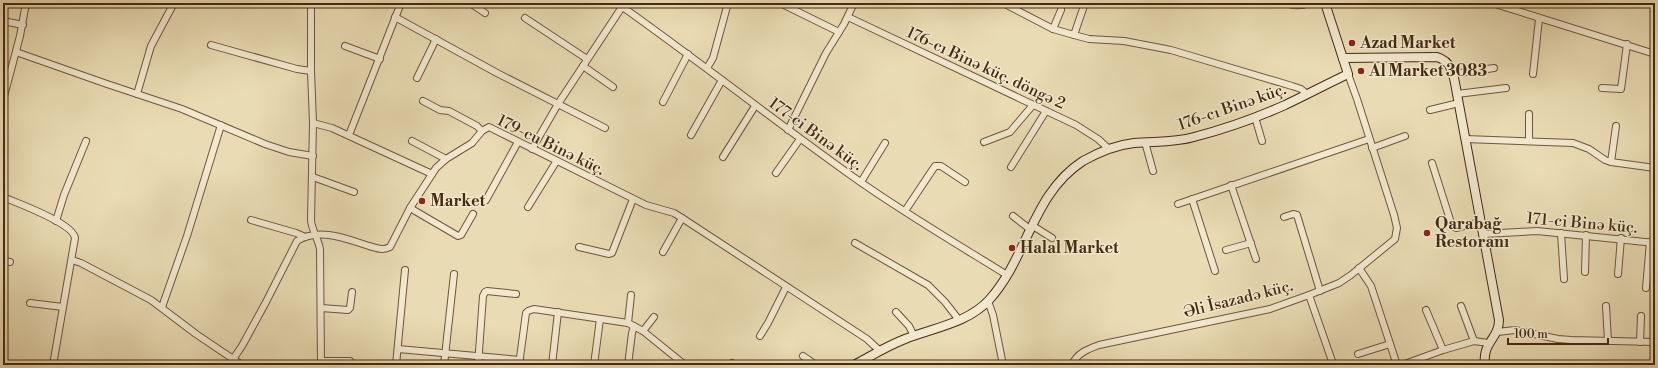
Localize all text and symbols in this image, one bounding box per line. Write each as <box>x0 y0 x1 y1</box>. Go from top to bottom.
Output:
street label: 176-cı Binə küç. döngə 2 <box>903 22 1069 114</box>
place label: Azad Market <box>1359 33 1456 53</box>
marker: Azad Market <box>1347 38 1357 48</box>
place label: Al Market 3083 <box>1368 61 1487 81</box>
marker: Al Market 3083 <box>1356 66 1366 76</box>
street label: 176-cı Binə küç. <box>1175 79 1289 135</box>
street label: 177-ci Binə küç. <box>765 93 867 175</box>
street label: 179-cu Binə küç. <box>494 110 608 180</box>
place label: Market <box>430 191 485 211</box>
marker: Market <box>417 196 427 206</box>
street label: 171-ci Binə küç. <box>1525 208 1639 238</box>
place label: Qarabağ Restoranı <box>1435 214 1509 252</box>
marker: Qarabağ Restoranı <box>1422 228 1432 238</box>
place label: Halal Market <box>1020 238 1119 258</box>
marker: Halal Market <box>1007 243 1017 253</box>
street label: Əli İsazadə küç. <box>1181 274 1295 322</box>
scale bar <box>1508 320 1608 346</box>
text: 100 m <box>1514 327 1548 342</box>

